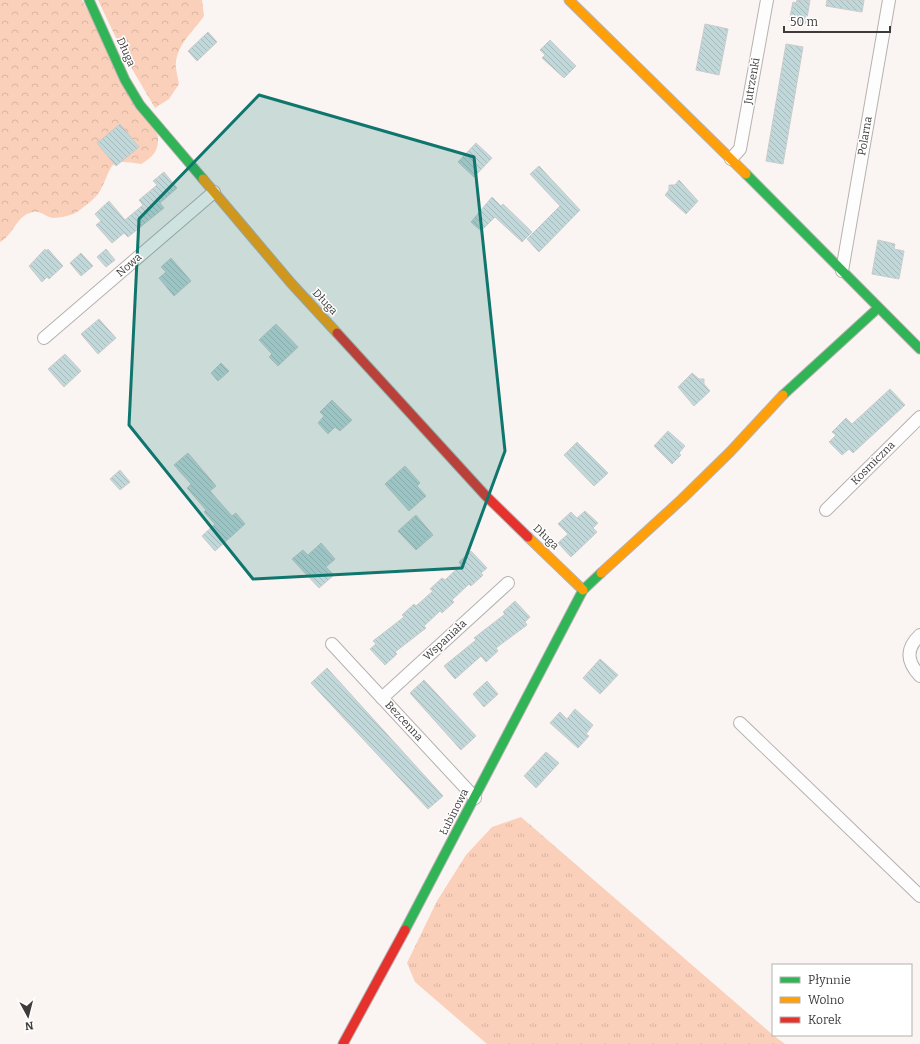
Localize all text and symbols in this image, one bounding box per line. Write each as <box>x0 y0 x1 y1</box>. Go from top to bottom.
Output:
scale bar <box>784 8 890 34</box>
text: 50 m <box>790 15 819 29</box>
street label: Długa <box>114 35 138 69</box>
street label: Jutrzenki <box>741 56 763 106</box>
street label: Polarna <box>855 115 875 157</box>
street label: Nowa <box>114 250 144 280</box>
street label: Długa <box>310 286 340 318</box>
street label: Kosmiczna <box>848 438 898 488</box>
street label: Długa <box>531 522 561 552</box>
street label: Wspaniała <box>421 617 469 663</box>
street label: Bezcenna <box>382 698 426 744</box>
street label: Łubinowa <box>437 787 471 837</box>
legend <box>772 964 912 1036</box>
text: Płynnie <box>808 973 851 987</box>
text: Wolno <box>808 993 844 1007</box>
north arrow <box>8 996 48 1036</box>
text: Korek <box>808 1013 841 1027</box>
text: N <box>24 1018 34 1032</box>

